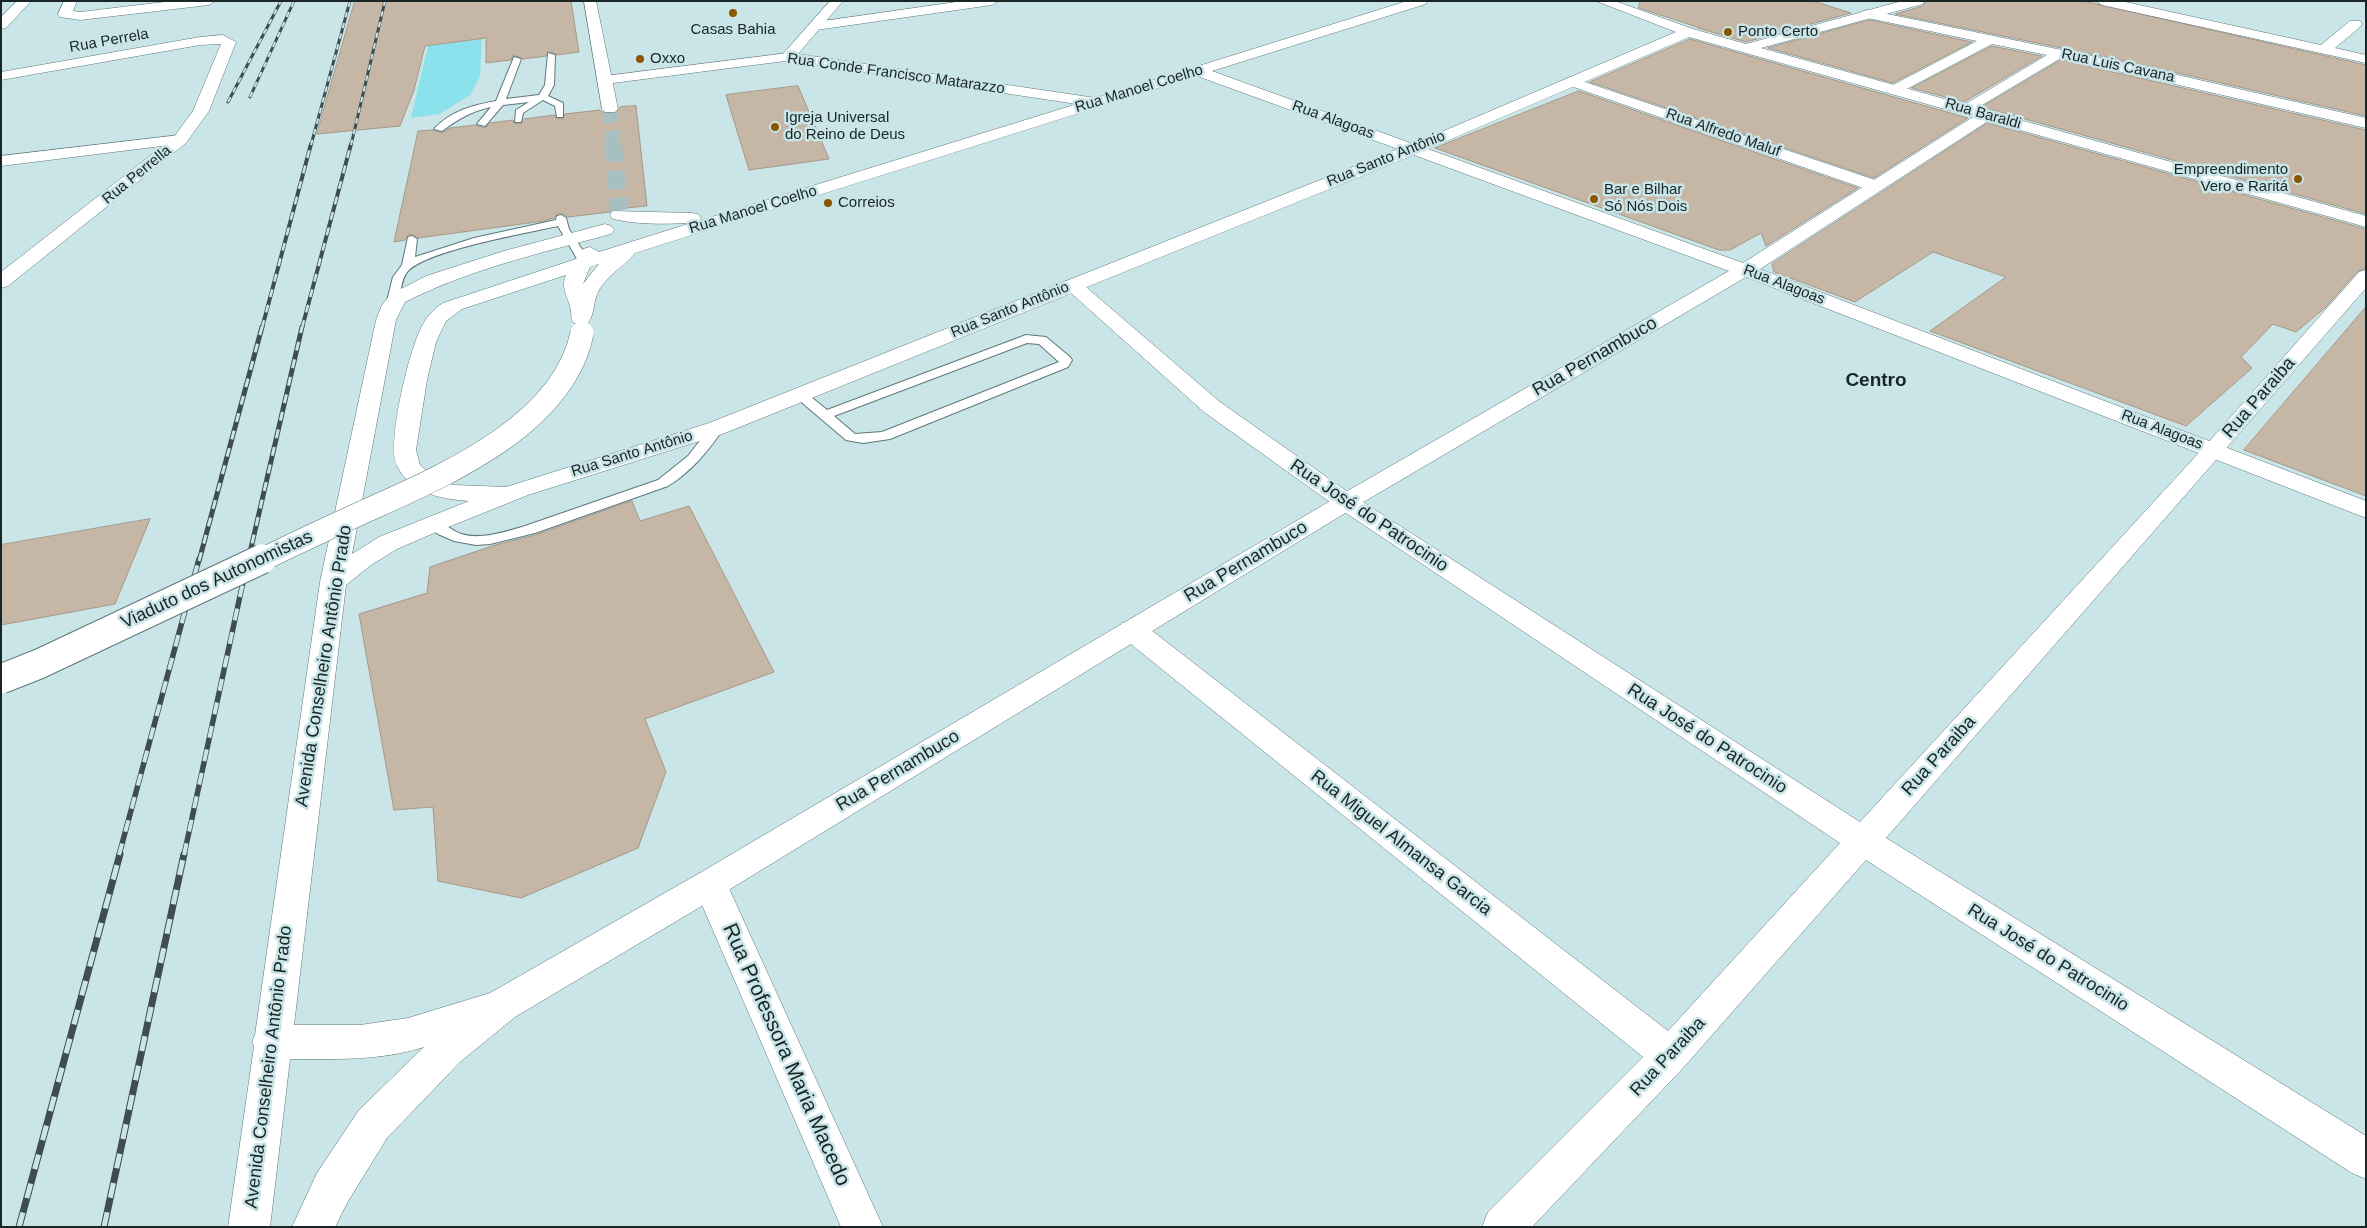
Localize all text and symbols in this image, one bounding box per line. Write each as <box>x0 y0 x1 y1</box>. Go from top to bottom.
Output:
marker: Casas Bahia <box>727 7 739 19</box>
place label: Casas Bahia <box>690 21 776 39</box>
place label: Ponto Certo <box>1738 23 1818 41</box>
street label: Rua Perrela <box>68 25 150 57</box>
marker: Ponto Certo <box>1722 26 1734 38</box>
street label: Rua Luis Cavana <box>2060 45 2176 87</box>
place label: Oxxo <box>650 50 685 68</box>
street label: Rua Conde Francisco Matarazzo <box>786 50 1006 98</box>
marker: Oxxo <box>634 53 646 65</box>
street label: Rua Manoel Coelho <box>1073 61 1205 117</box>
street label: Rua Baraldi <box>1943 95 2023 133</box>
street label: Rua Alagoas <box>1290 97 1376 143</box>
street label: Rua Alfredo Maluf <box>1663 105 1783 161</box>
place label: Igreja Universal do Reino de Deus <box>785 109 905 144</box>
marker: Igreja Universal do Reino de Deus <box>769 121 781 133</box>
street label: Rua Santo Antônio <box>1324 127 1448 191</box>
street label: Rua Perrella <box>99 142 175 208</box>
place label: Empreendimento Vero e Raritá <box>2174 161 2288 196</box>
marker: Empreendimento Vero e Raritá <box>2292 173 2304 185</box>
place label: Bar e Bilhar Só Nós Dois <box>1604 181 1687 216</box>
street label: Rua Manoel Coelho <box>687 182 819 238</box>
marker: Bar e Bilhar Só Nós Dois <box>1588 193 1600 205</box>
place label: Correios <box>838 194 895 212</box>
marker: Correios <box>822 197 834 209</box>
street label: Rua Alagoas <box>1741 261 1827 309</box>
street label: Rua Santo Antônio <box>948 278 1072 342</box>
street label: Rua Pernambuco <box>1529 313 1661 401</box>
street label: Rua Paraiba <box>2218 353 2300 443</box>
district label: Centro <box>1845 370 1907 392</box>
street label: Rua Alagoas <box>2119 406 2205 454</box>
street label: Rua Santo Antônio <box>569 427 695 481</box>
street label: Rua José do Patrocinio <box>1286 455 1452 577</box>
street label: Rua Pernambuco <box>1180 517 1312 607</box>
street label: Avenida Conselheiro Antônio Prado <box>291 524 357 808</box>
street label: Viaduto dos Autonomistas <box>118 526 316 634</box>
street label: Rua José do Patrocinio <box>1623 679 1791 799</box>
street label: Rua Paraiba <box>1897 712 1981 800</box>
street label: Rua Pernambuco <box>832 726 964 816</box>
street label: Rua Miguel Almansa Garcia <box>1306 766 1496 920</box>
street label: Rua José do Patrocinio <box>1963 900 2133 1016</box>
street label: Rua Professora Maria Macedo <box>717 920 855 1190</box>
street label: Avenida Conselheiro Antônio Prado <box>241 924 297 1210</box>
street label: Rua Paraiba <box>1626 1013 1710 1101</box>

